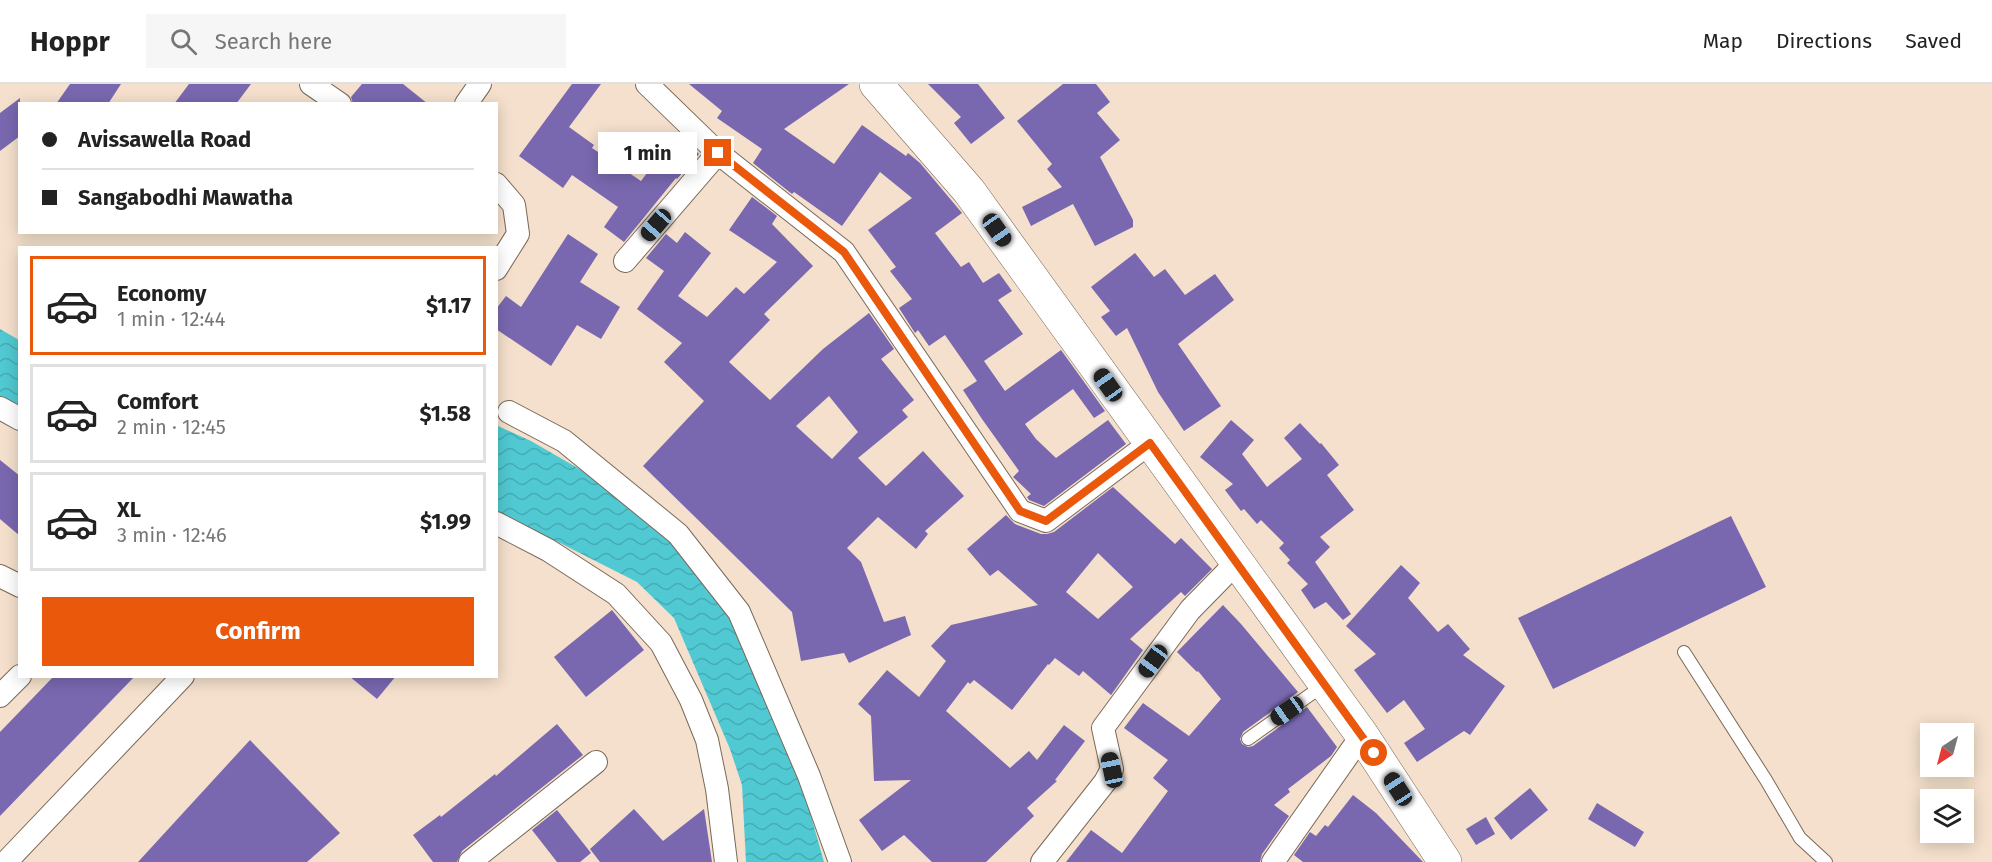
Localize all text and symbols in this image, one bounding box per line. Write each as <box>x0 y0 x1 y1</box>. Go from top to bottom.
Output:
search box <box>146 14 566 68</box>
text: Hoppr <box>30 25 110 58</box>
icon: search <box>167 25 200 58</box>
text: Search here <box>215 28 332 55</box>
text: Map <box>1703 28 1743 54</box>
text: Directions <box>1776 28 1872 54</box>
text: Saved <box>1905 28 1962 54</box>
text: Avissawella Road <box>78 126 251 153</box>
callout: 1 min <box>598 132 697 174</box>
route end <box>704 139 731 166</box>
text: 1 min <box>623 141 672 165</box>
text: Sangabodhi Mawatha <box>78 184 293 211</box>
car <box>637 206 675 244</box>
car <box>979 210 1015 250</box>
icon: car <box>45 279 99 333</box>
text: Economy <box>117 280 206 307</box>
text: $1.17 <box>426 292 471 319</box>
text: 1 min · 12:44 <box>117 307 225 331</box>
car <box>1090 365 1126 405</box>
icon: car <box>45 387 99 441</box>
text: Comfort <box>117 388 198 415</box>
text: $1.58 <box>419 400 471 427</box>
text: 2 min · 12:45 <box>117 415 226 439</box>
icon: car <box>45 495 99 549</box>
text: XL <box>117 496 141 523</box>
text: $1.99 <box>420 508 471 535</box>
text: 3 min · 12:46 <box>117 523 227 547</box>
button: Confirm <box>42 597 474 666</box>
car <box>1135 641 1171 681</box>
car <box>1267 693 1307 729</box>
north arrow <box>1920 723 1974 777</box>
map controls <box>1920 723 1974 843</box>
route start <box>1360 739 1387 766</box>
car <box>1099 751 1125 789</box>
car <box>1381 769 1415 809</box>
button: layers <box>1920 789 1974 843</box>

